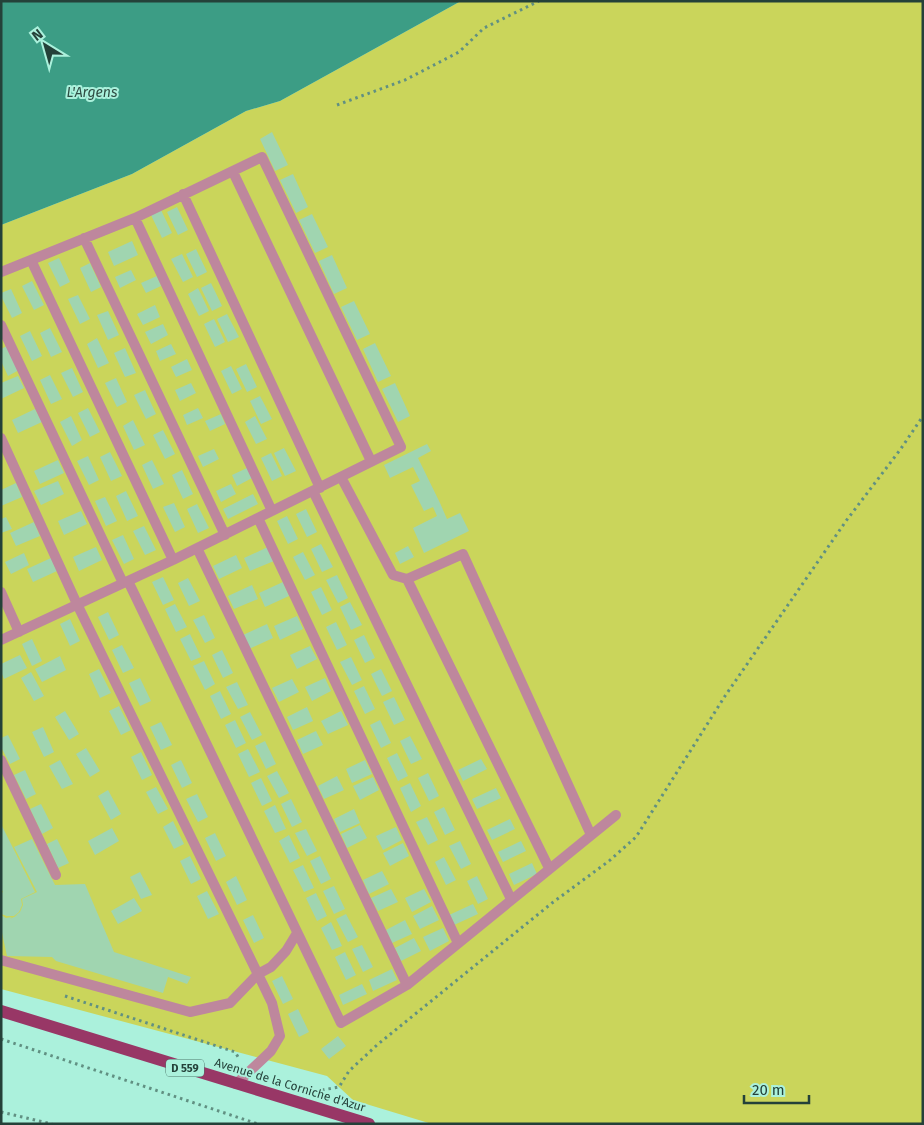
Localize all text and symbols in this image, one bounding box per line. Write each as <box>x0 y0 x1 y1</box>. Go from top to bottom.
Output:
north arrow <box>20 20 70 70</box>
text: N <box>29 25 46 45</box>
water label: L'Argens <box>67 84 118 101</box>
street label: Avenue de la Corniche d'Azur <box>213 1055 368 1115</box>
road number: D 559 <box>166 1060 204 1076</box>
scale bar <box>744 1072 809 1104</box>
text: 20 m <box>752 1081 785 1099</box>

